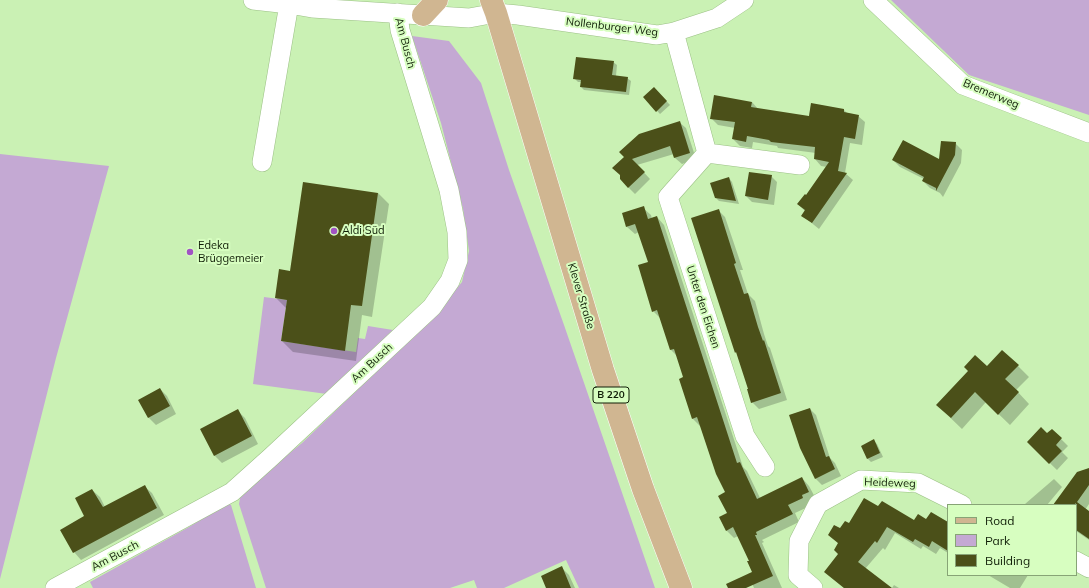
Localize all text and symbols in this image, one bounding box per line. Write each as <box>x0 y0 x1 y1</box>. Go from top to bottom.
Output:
street label: Nollenburger Weg <box>565 15 659 39</box>
street label: Am Busch <box>392 16 418 70</box>
street label: Bremerweg <box>961 76 1021 112</box>
place label: Aldi Süd <box>342 224 385 238</box>
marker: Aldi Süd <box>329 226 339 236</box>
place label: Edeka Brüggemeier <box>198 239 263 265</box>
marker: Edeka Brüggemeier <box>185 247 195 257</box>
street label: Klever Straße <box>565 261 597 331</box>
street label: Unter den Eichen <box>683 264 723 350</box>
street label: Am Busch <box>349 341 395 385</box>
road number: B 220 <box>593 387 629 403</box>
street label: Heideweg <box>864 476 916 490</box>
legend <box>947 504 1077 576</box>
text: Road <box>985 513 1014 528</box>
text: Park <box>985 533 1010 548</box>
street label: Am Busch <box>89 538 141 574</box>
text: Building <box>985 553 1030 568</box>

